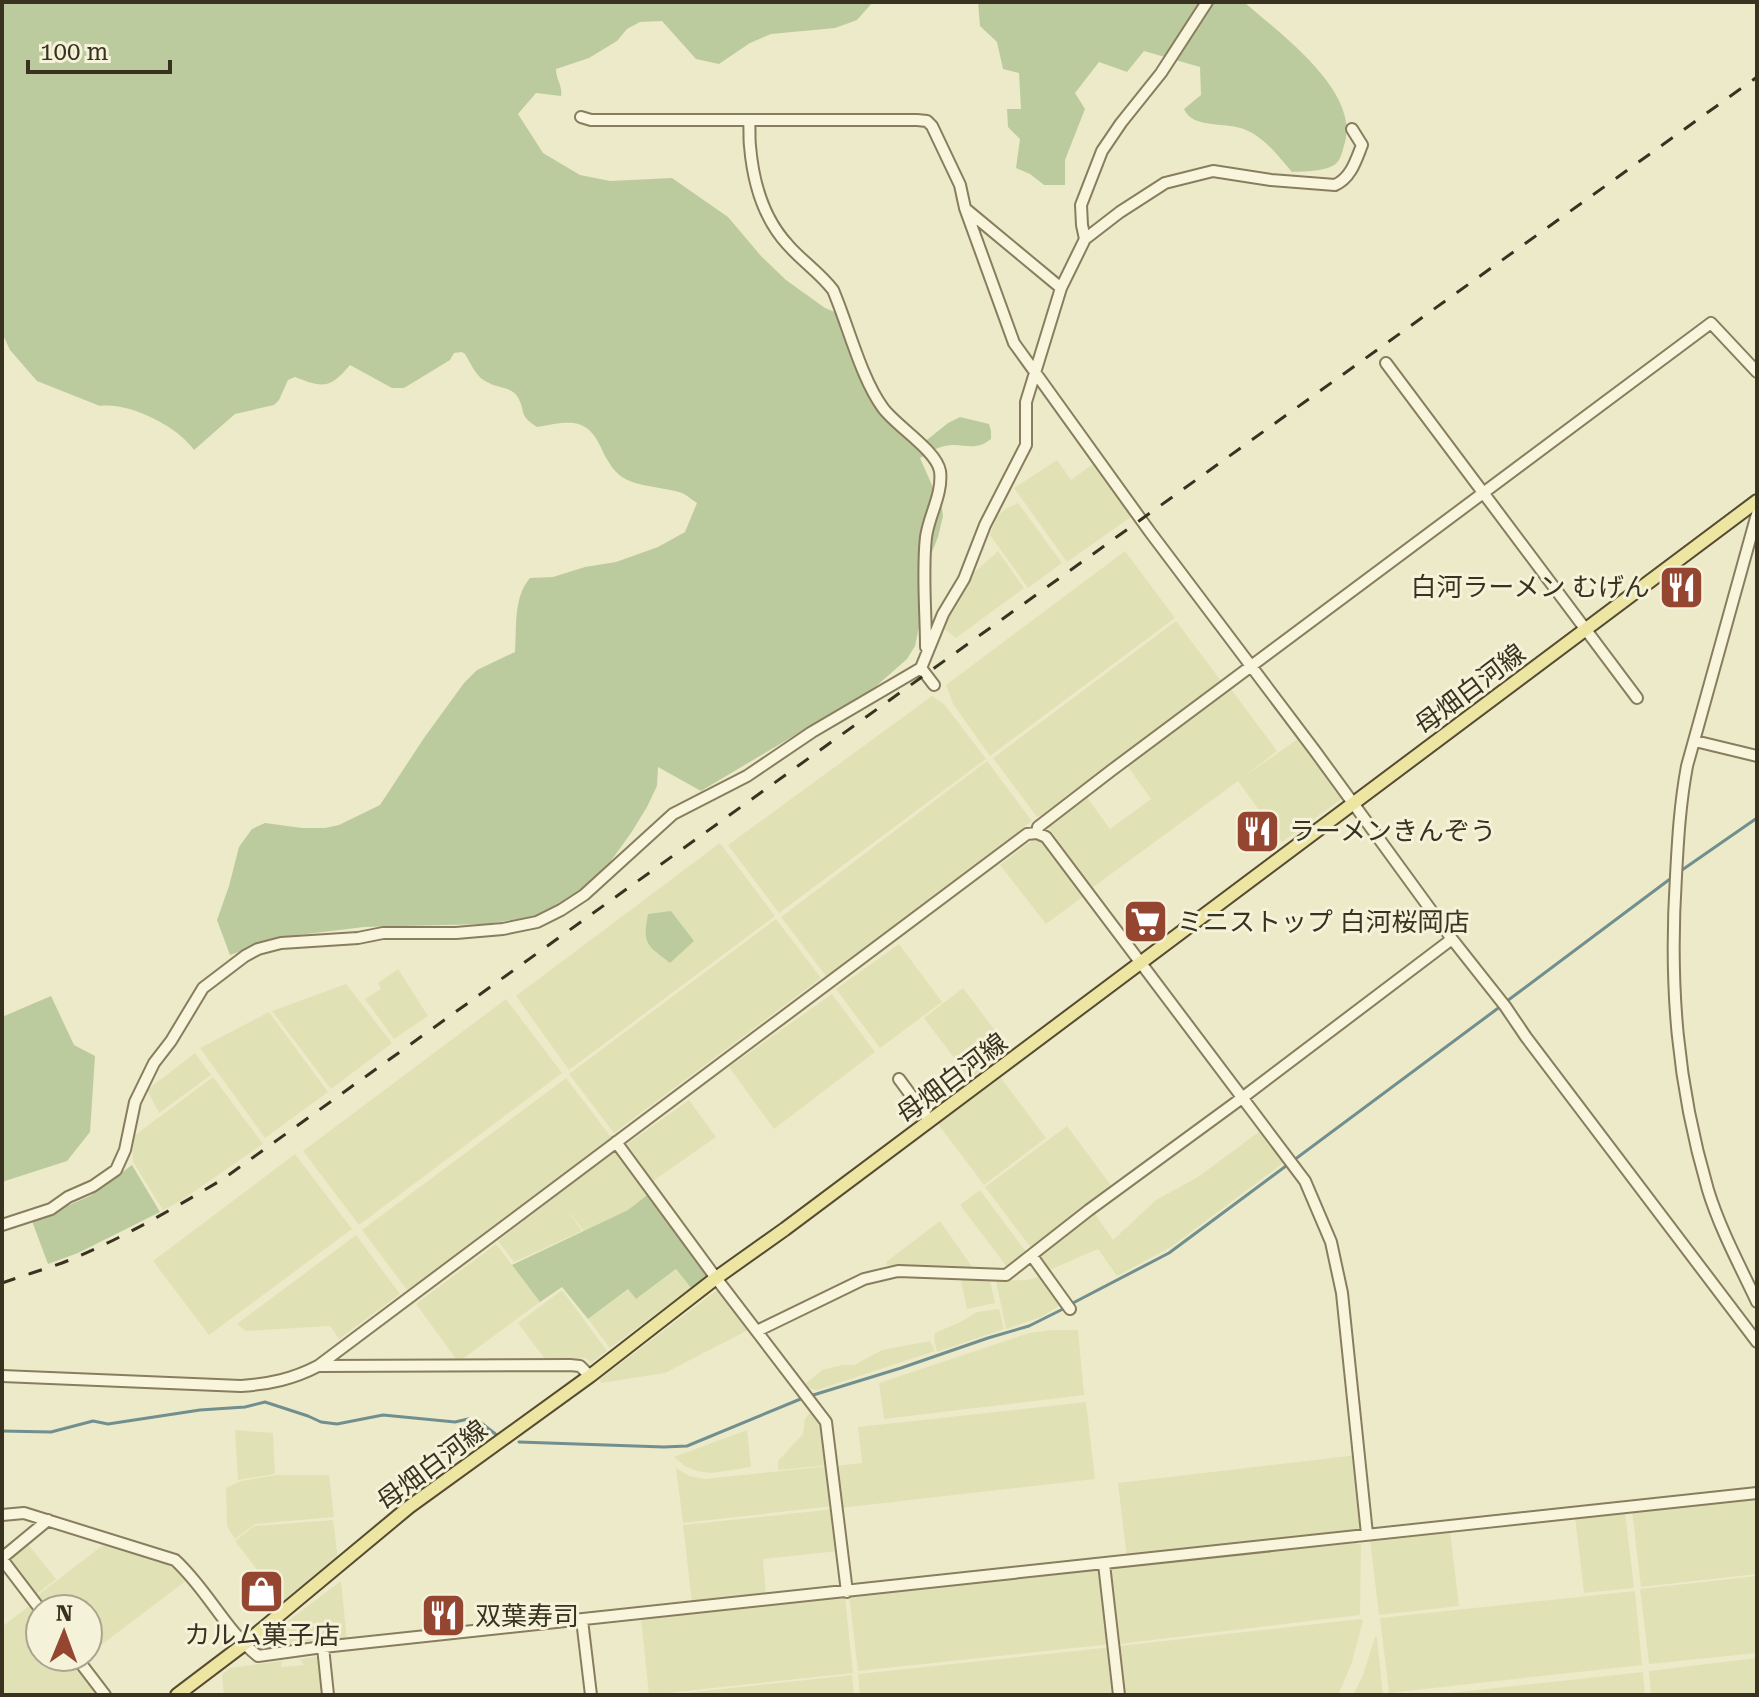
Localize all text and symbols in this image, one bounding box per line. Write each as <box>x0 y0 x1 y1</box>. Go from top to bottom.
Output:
scale bar <box>28 24 170 74</box>
text: 100 m <box>40 38 108 66</box>
restaurant icon: 白河ラーメン むげん <box>1657 563 1705 611</box>
place label: 白河ラーメン むげん <box>1410 572 1650 602</box>
street label: 母畑白河線 <box>1409 638 1531 740</box>
restaurant icon: ラーメンきんぞう <box>1234 807 1282 855</box>
place label: ラーメンきんぞう <box>1289 816 1496 846</box>
supermarket icon: ミニストップ 白河桜岡店 <box>1122 898 1170 946</box>
place label: ミニストップ 白河桜岡店 <box>1177 907 1470 937</box>
street label: 母畑白河線 <box>891 1027 1013 1129</box>
street label: 母畑白河線 <box>371 1414 493 1516</box>
shop icon: カルム菓子店 <box>238 1568 286 1616</box>
restaurant icon: 双葉寿司 <box>420 1592 468 1640</box>
north arrow <box>24 1593 104 1673</box>
text: N <box>56 1601 73 1626</box>
place label: 双葉寿司 <box>475 1601 579 1631</box>
place label: カルム菓子店 <box>184 1620 340 1650</box>

